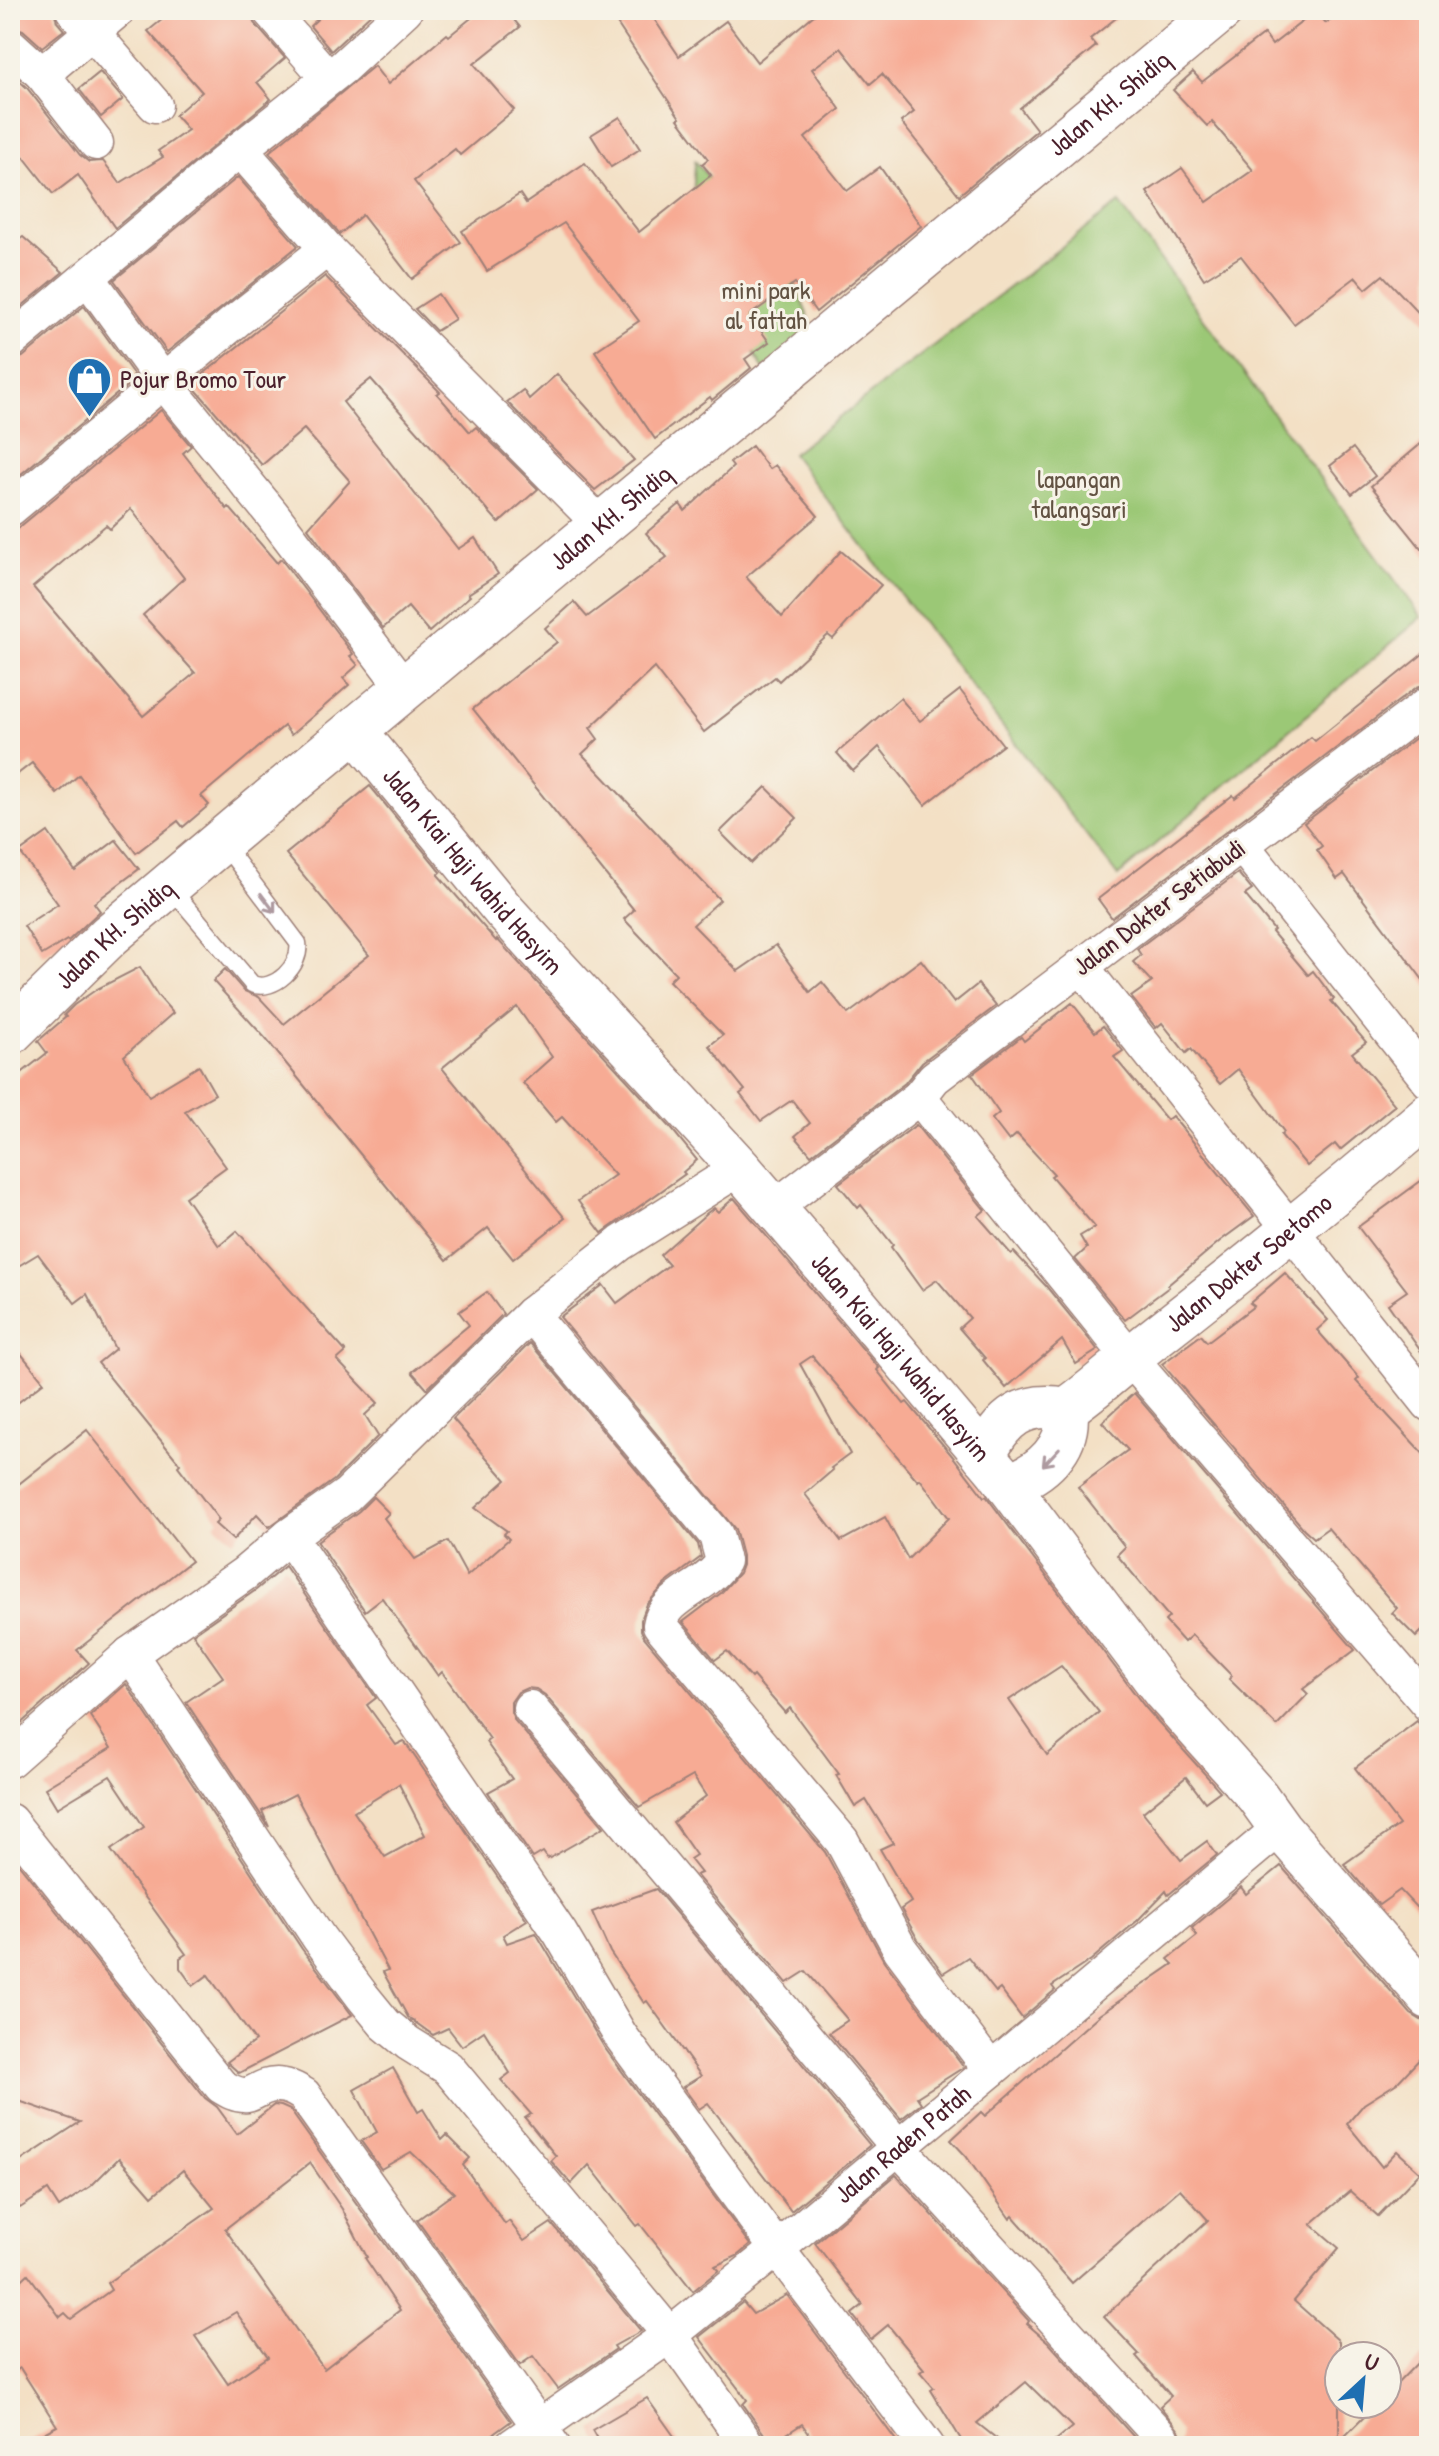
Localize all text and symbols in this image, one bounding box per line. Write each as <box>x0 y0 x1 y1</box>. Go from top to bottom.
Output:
street label: Jalan KH. Shidiq <box>1040 42 1177 164</box>
park label: mini park al fattah <box>721 272 811 337</box>
shop icon: Pojur Bromo Tour <box>65 355 113 418</box>
place label: Pojur Bromo Tour <box>120 361 286 396</box>
street label: Jalan KH. Shidiq <box>542 456 679 578</box>
park label: lapangan talangsari <box>1031 461 1127 526</box>
street label: Jalan Kiai Haji Wahid Hasyim <box>375 759 572 982</box>
street label: Jalan Dokter Setiabudi <box>1065 830 1252 983</box>
street label: Jalan KH. Shidiq <box>47 871 181 996</box>
one-way arrow <box>260 892 277 914</box>
street label: Jalan Dokter Soetomo <box>1158 1185 1339 1340</box>
street label: Jalan Kiai Haji Wahid Hasyim <box>804 1245 1000 1469</box>
one-way arrow <box>1041 1447 1060 1467</box>
street label: Jalan Raden Patah <box>827 2076 978 2211</box>
north arrow <box>1323 2340 1403 2420</box>
text: U <box>1360 2346 1384 2378</box>

